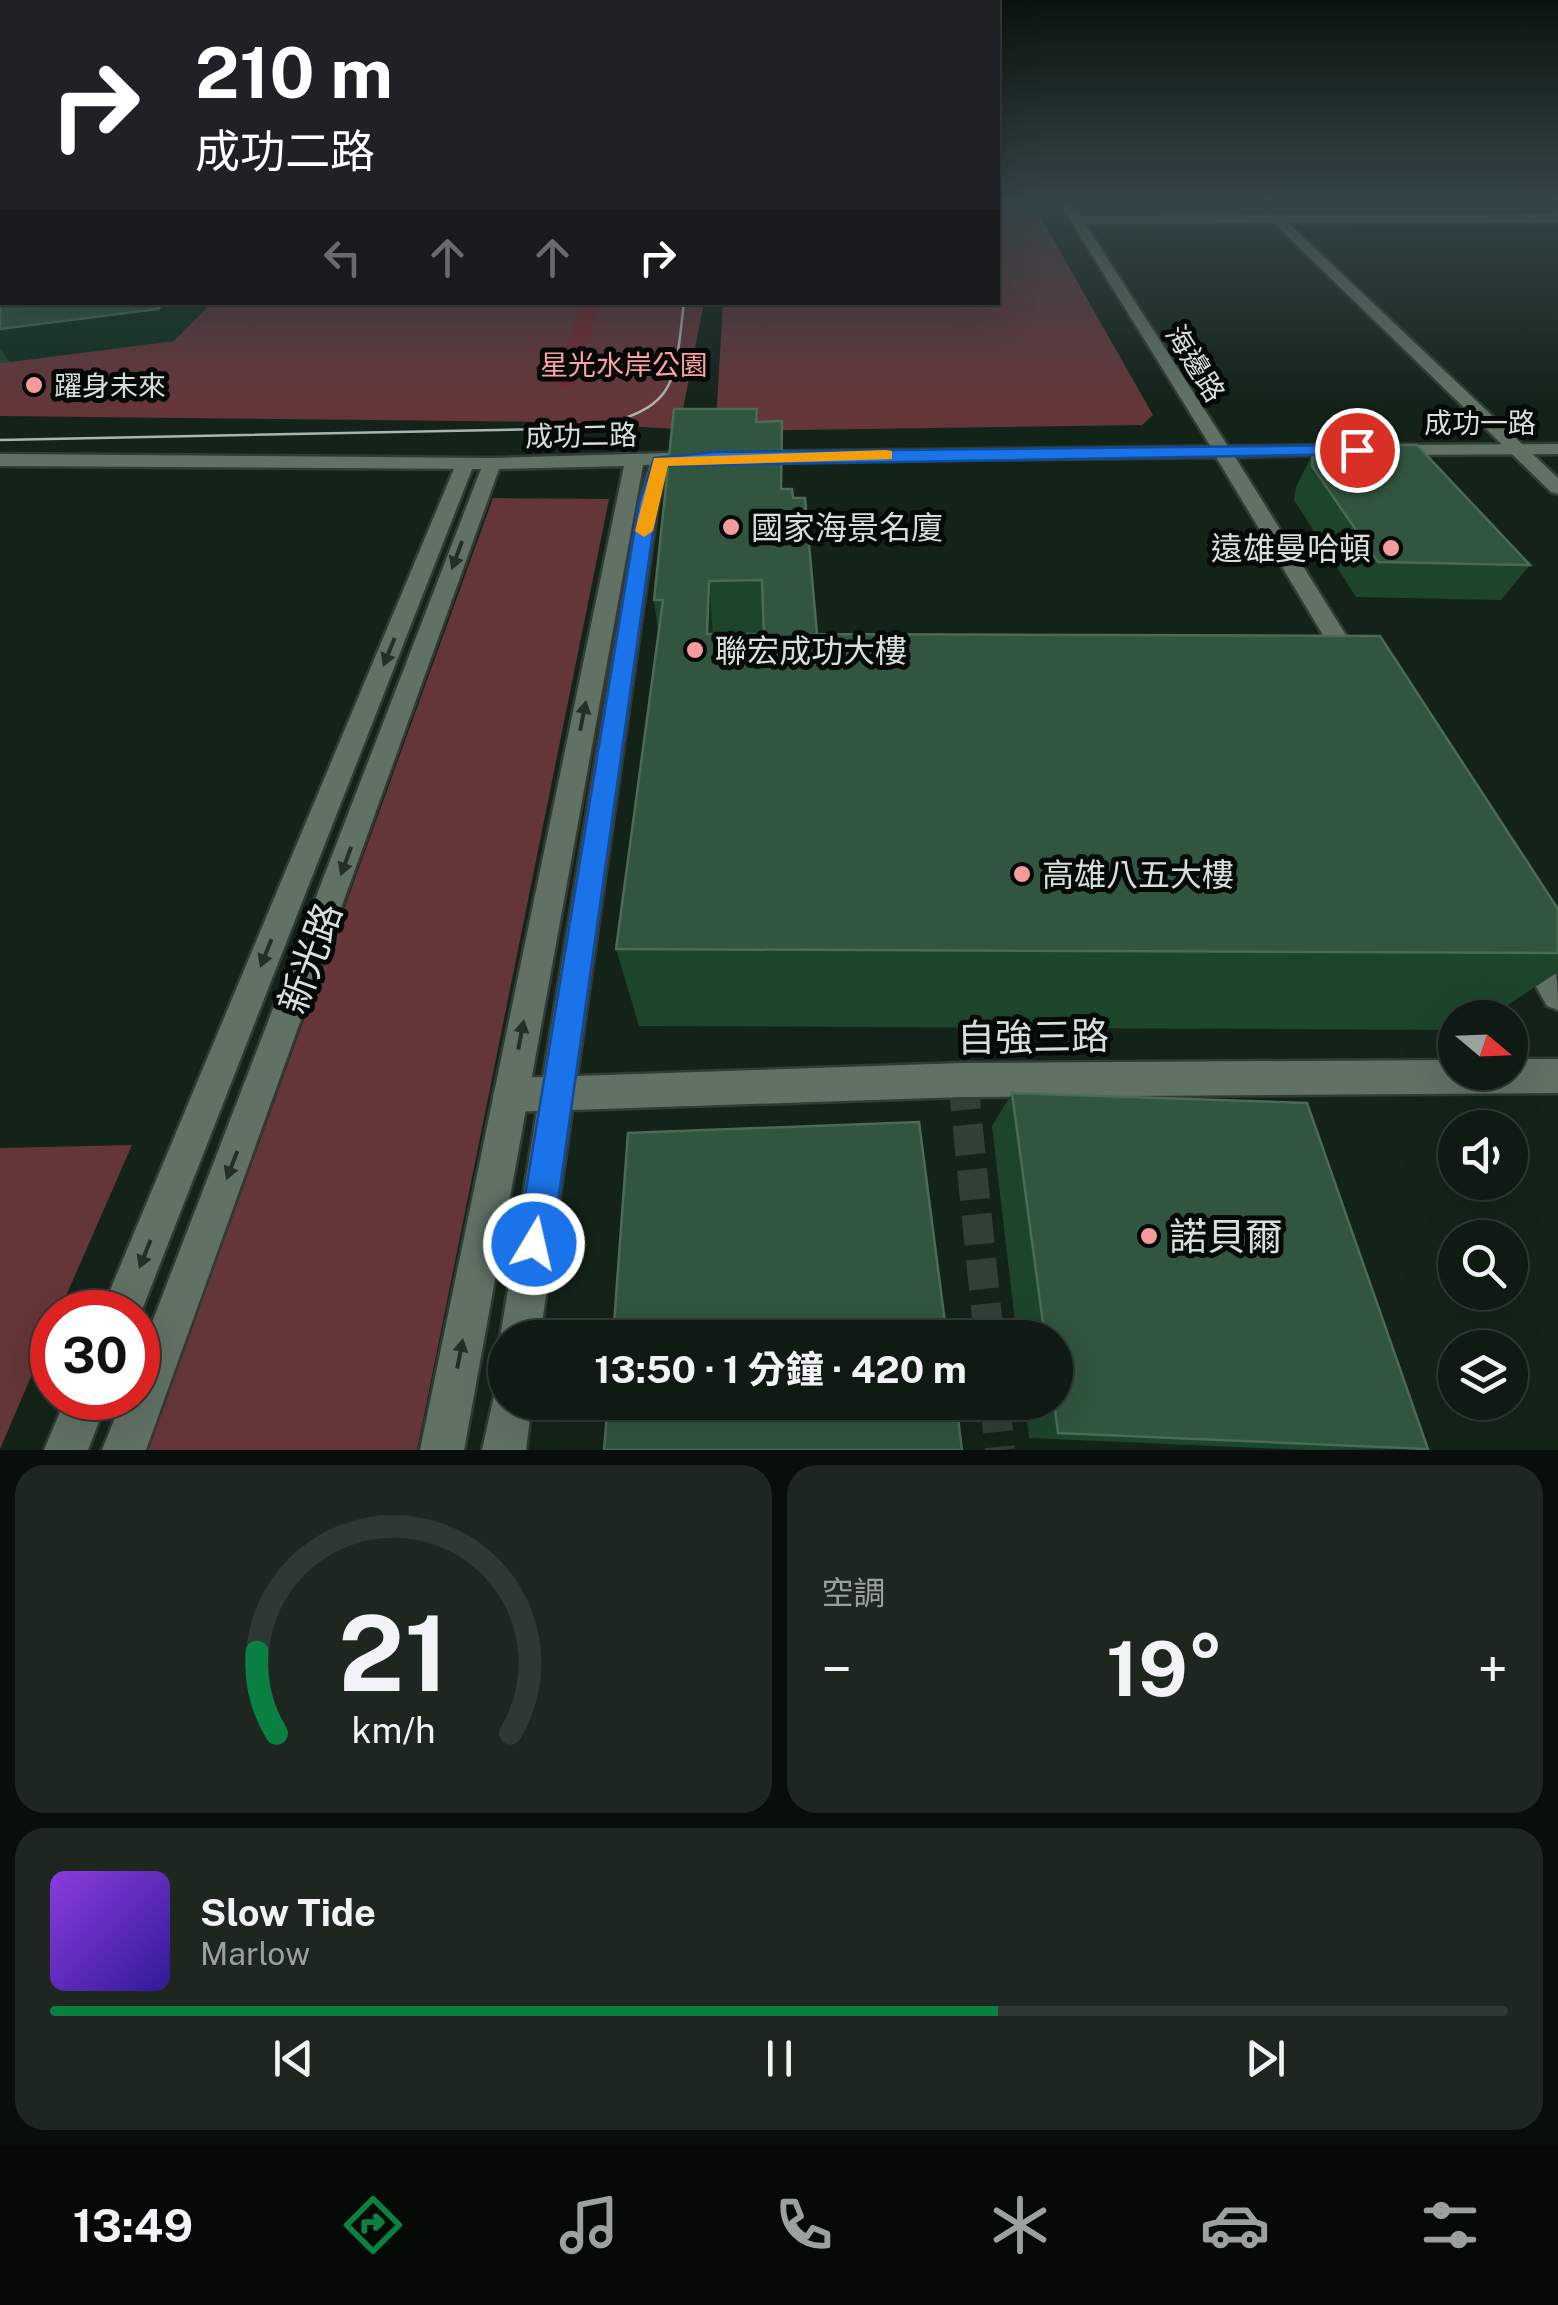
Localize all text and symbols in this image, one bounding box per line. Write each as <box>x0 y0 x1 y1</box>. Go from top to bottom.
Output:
text: 210 m <box>195 31 393 114</box>
icon: right <box>30 40 160 170</box>
text: 成功二路 <box>195 124 375 177</box>
icon: left <box>315 230 370 285</box>
icon: ahead <box>420 230 475 285</box>
icon: ahead <box>525 230 580 285</box>
icon: right <box>630 230 685 285</box>
street label: 海邊路 <box>1160 319 1232 407</box>
park label: 星光水岸公園 <box>540 348 708 381</box>
place label: 躍身未來 <box>54 369 166 402</box>
marker: 躍身未來 <box>23 374 45 396</box>
street label: 成功一路 <box>1424 406 1536 439</box>
pin <box>1315 408 1400 493</box>
street label: 成功二路 <box>525 418 637 452</box>
icon: arrive <box>1330 423 1385 478</box>
place label: 國家海景名廈 <box>751 509 943 546</box>
marker: 國家海景名廈 <box>720 516 742 538</box>
place label: 遠雄曼哈頓 <box>1211 530 1371 567</box>
marker: 遠雄曼哈頓 <box>1380 537 1402 559</box>
one-way arrow <box>449 541 464 571</box>
place label: 聯宏成功大樓 <box>715 632 907 669</box>
one-way arrow <box>380 637 396 667</box>
marker: 聯宏成功大樓 <box>684 639 706 661</box>
one-way arrow <box>576 700 591 731</box>
one-way arrow <box>338 846 353 876</box>
place label: 高雄八五大樓 <box>1042 856 1234 893</box>
marker: 高雄八五大樓 <box>1011 863 1033 885</box>
street label: 新光路 <box>269 897 351 1019</box>
one-way arrow <box>257 938 273 968</box>
north arrow <box>1438 1000 1528 1090</box>
map controls <box>1438 1000 1528 1420</box>
street label: 自強三路 <box>957 1013 1109 1061</box>
one-way arrow <box>514 1019 530 1050</box>
button: sound <box>1438 1110 1528 1200</box>
one-way arrow <box>224 1151 239 1181</box>
position arrow <box>482 1192 586 1296</box>
place label: 諾貝爾 <box>1169 1214 1283 1259</box>
button: search <box>1438 1220 1528 1310</box>
marker: 諾貝爾 <box>1138 1225 1160 1247</box>
one-way arrow <box>136 1239 152 1269</box>
speed limit sign: 30 <box>30 1290 160 1420</box>
button: layers <box>1438 1330 1528 1420</box>
one-way arrow <box>453 1338 469 1369</box>
text: 13:50 · 1 分鐘 · 420 m <box>594 1347 967 1392</box>
text: 空調 <box>822 1574 886 1611</box>
text: 21 <box>338 1592 449 1714</box>
text: 19° <box>1106 1625 1223 1713</box>
text: − <box>822 1637 852 1701</box>
text: + <box>1477 1637 1508 1701</box>
text: km/h <box>351 1709 435 1751</box>
text: Slow Tide <box>200 1890 376 1935</box>
text: Marlow <box>200 1935 310 1972</box>
icon: previous <box>266 2031 321 2086</box>
icon: pause <box>752 2031 807 2086</box>
icon: next <box>1238 2031 1293 2086</box>
icon: directions <box>338 2190 408 2260</box>
icon: music <box>554 2190 624 2260</box>
icon: phone <box>769 2190 839 2260</box>
icon: climate <box>985 2190 1055 2260</box>
icon: car <box>1200 2190 1270 2260</box>
icon: filters <box>1415 2190 1485 2260</box>
text: 13:49 <box>73 2199 193 2252</box>

